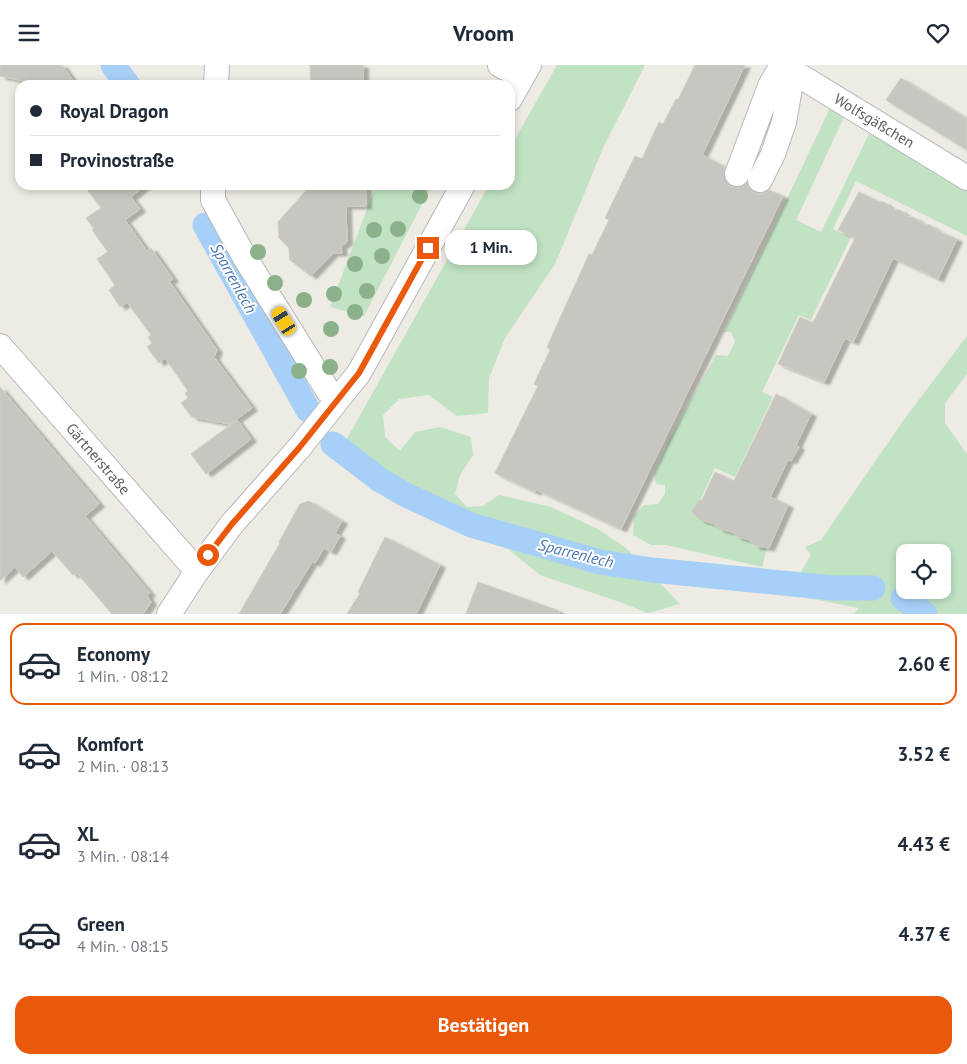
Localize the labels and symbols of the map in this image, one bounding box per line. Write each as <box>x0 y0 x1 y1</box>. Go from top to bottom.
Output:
street label: Wolfsgäßchen <box>831 89 918 152</box>
callout: 1 Min. <box>446 231 538 265</box>
route end <box>417 237 439 259</box>
water label: Sparrenlech <box>207 239 261 317</box>
car <box>269 304 298 338</box>
street label: Gärtnerstraße <box>62 419 135 498</box>
water label: Sparrenlech <box>536 534 616 572</box>
route start <box>197 544 219 566</box>

